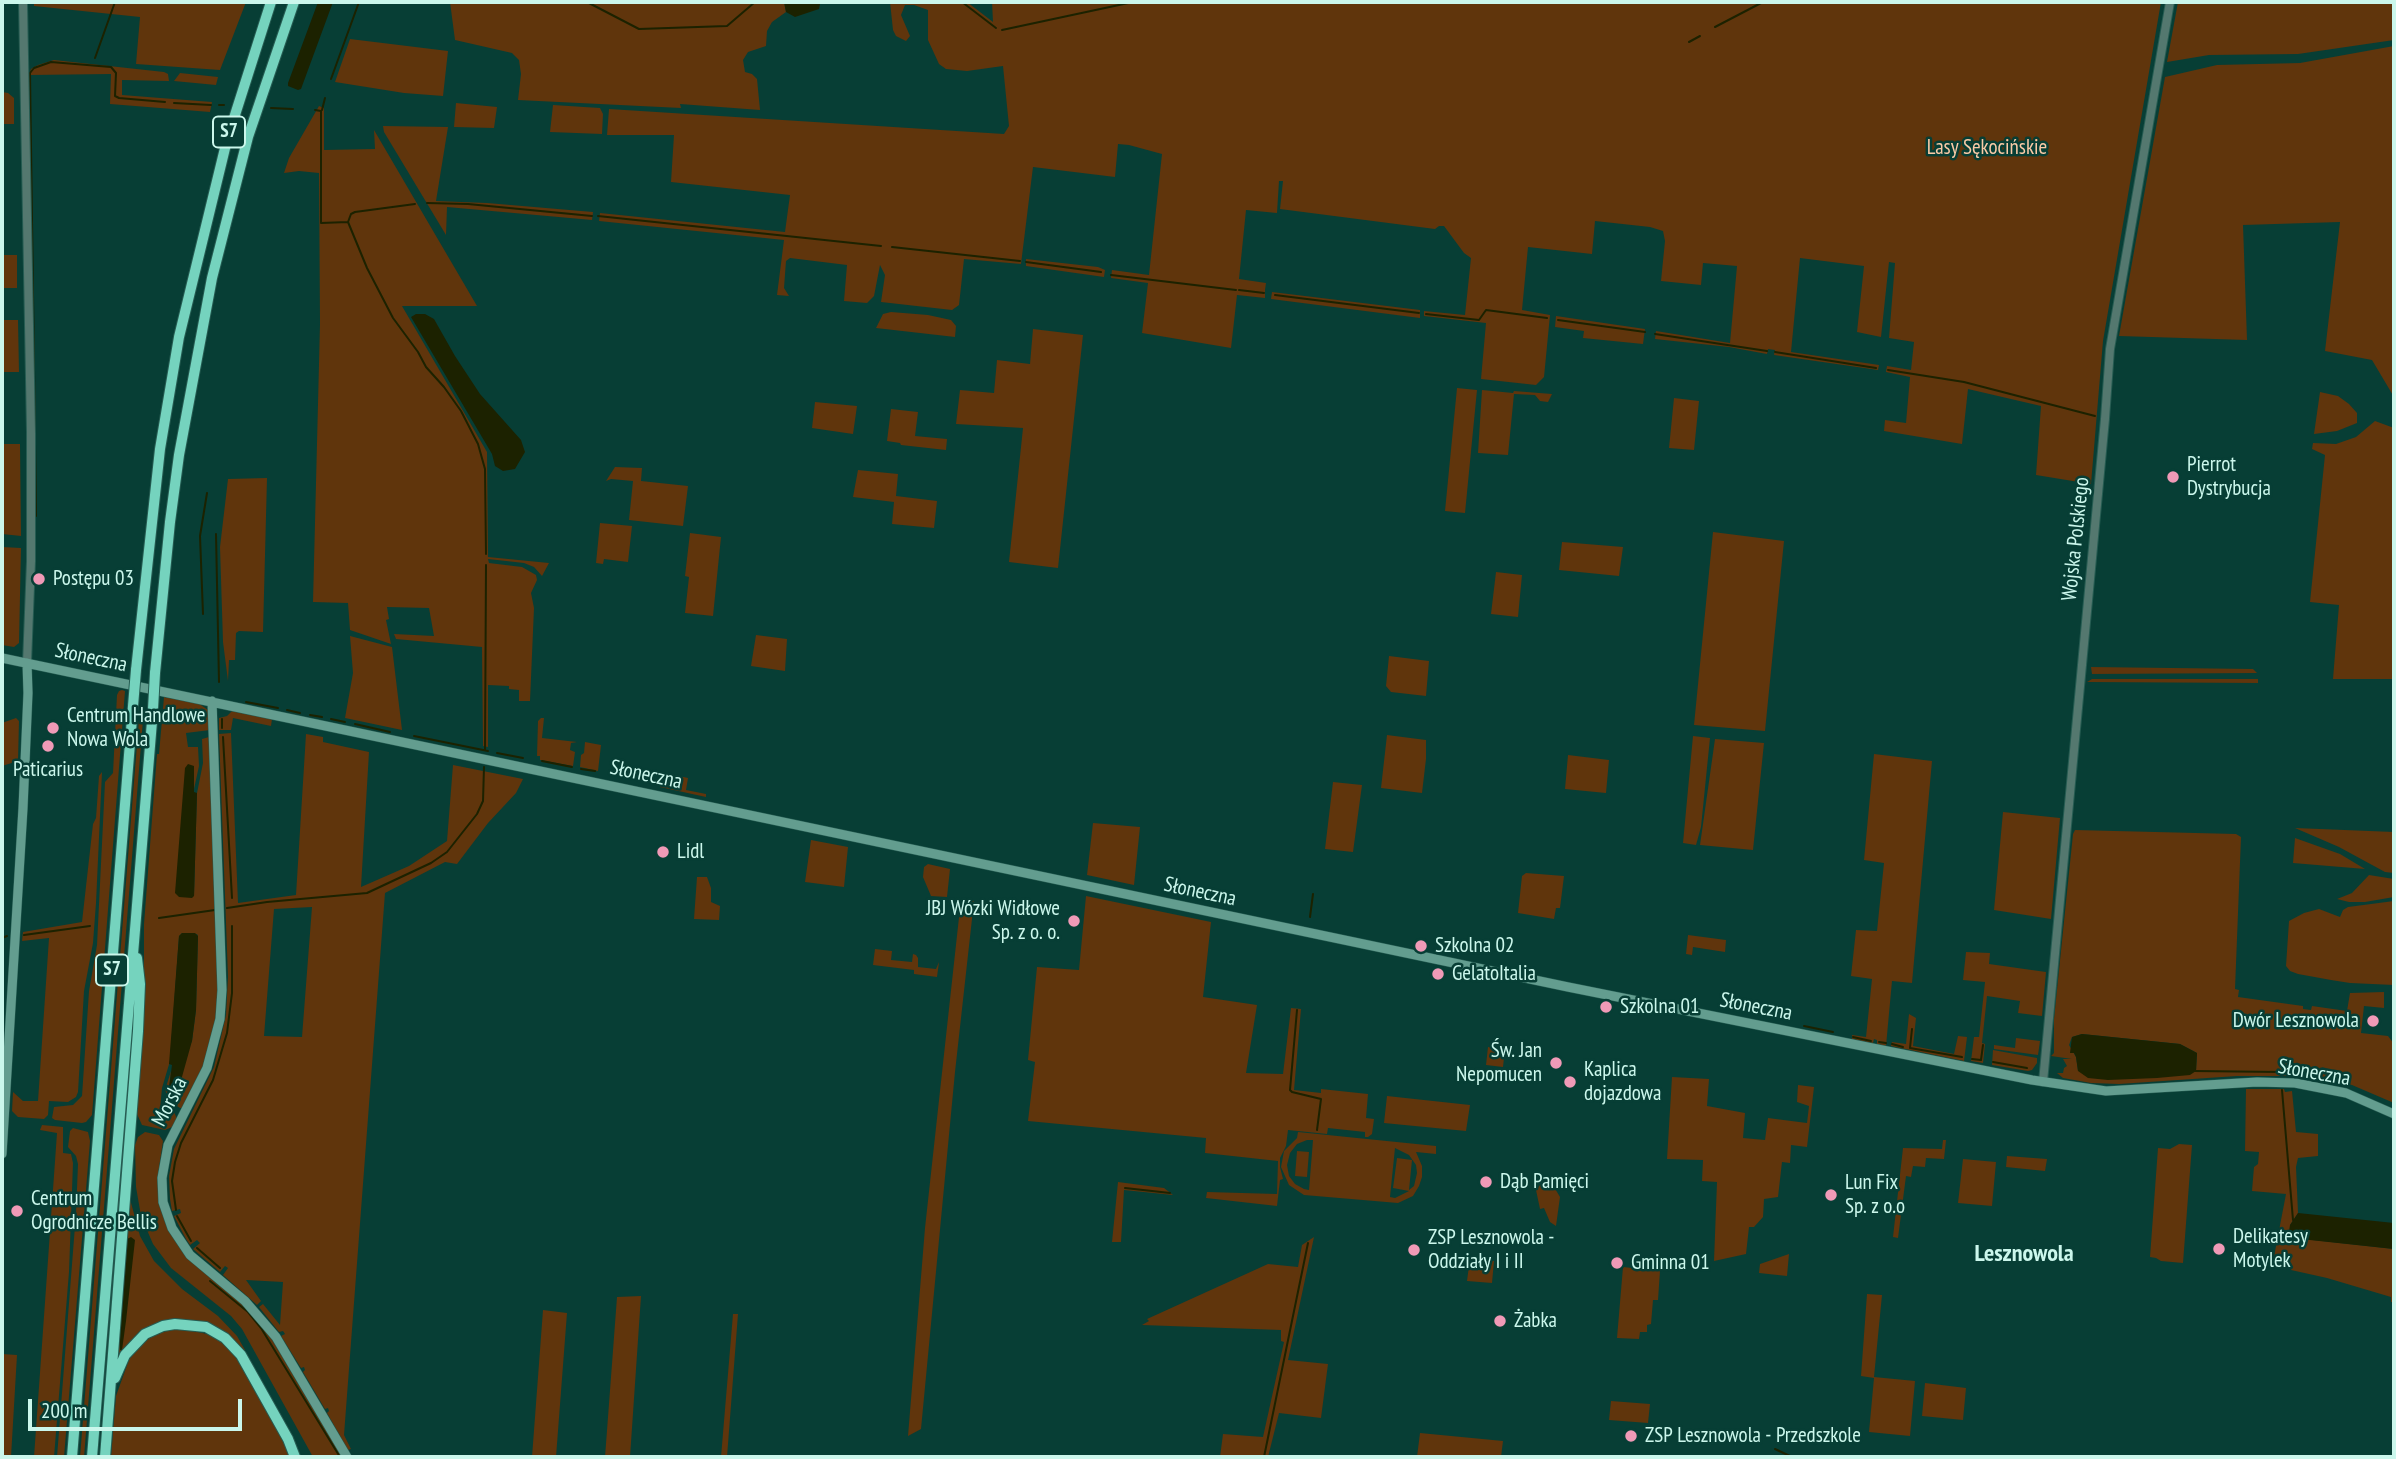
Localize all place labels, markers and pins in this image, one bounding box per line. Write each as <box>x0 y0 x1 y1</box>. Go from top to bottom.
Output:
place label: Pierrot Dystrybucja <box>2187 452 2271 502</box>
marker: Pierrot Dystrybucja <box>2165 469 2181 485</box>
place label: Postępu 03 <box>53 566 134 592</box>
marker: Postępu 03 <box>31 571 47 587</box>
place label: Centrum Handlowe Nowa Wola <box>67 703 205 753</box>
marker: Centrum Handlowe Nowa Wola <box>45 720 61 736</box>
marker: Paticarius <box>40 738 56 754</box>
place label: Paticarius <box>13 757 83 783</box>
place label: Lidl <box>677 839 704 865</box>
marker: Lidl <box>655 844 671 860</box>
place label: JBJ Wózki Widłowe Sp. z o. o. <box>926 896 1060 946</box>
marker: JBJ Wózki Widłowe Sp. z o. o. <box>1066 913 1082 929</box>
place label: Szkolna 02 <box>1435 933 1514 959</box>
marker: Szkolna 02 <box>1413 938 1429 954</box>
place label: GelatoItalia <box>1452 961 1536 987</box>
marker: GelatoItalia <box>1430 966 1446 982</box>
place label: Szkolna 01 <box>1620 994 1699 1020</box>
marker: Szkolna 01 <box>1598 999 1614 1015</box>
place label: Dwór Lesznowola <box>2233 1008 2359 1034</box>
marker: Dwór Lesznowola <box>2365 1013 2381 1029</box>
place label: Św. Jan Nepomucen <box>1456 1038 1542 1088</box>
marker: Św. Jan Nepomucen <box>1548 1055 1564 1071</box>
place label: Kaplica dojazdowa <box>1584 1057 1661 1107</box>
marker: Kaplica dojazdowa <box>1562 1074 1578 1090</box>
place label: Dąb Pamięci <box>1500 1169 1589 1195</box>
place label: Lun Fix Sp. z o.o <box>1845 1170 1905 1220</box>
marker: Dąb Pamięci <box>1478 1174 1494 1190</box>
place label: Centrum Ogrodnicze Bellis <box>31 1186 157 1236</box>
marker: Lun Fix Sp. z o.o <box>1823 1187 1839 1203</box>
marker: Centrum Ogrodnicze Bellis <box>9 1203 25 1219</box>
place label: Delikatesy Motylek <box>2233 1224 2308 1274</box>
place label: ZSP Lesznowola - Oddziały I i II <box>1428 1225 1554 1275</box>
marker: Delikatesy Motylek <box>2211 1241 2227 1257</box>
marker: ZSP Lesznowola - Oddziały I i II <box>1406 1242 1422 1258</box>
place label: Gminna 01 <box>1631 1250 1710 1276</box>
marker: Gminna 01 <box>1609 1255 1625 1271</box>
place label: Żabka <box>1514 1308 1557 1334</box>
marker: Żabka <box>1492 1313 1508 1329</box>
place label: ZSP Lesznowola - Przedszkole <box>1645 1423 1861 1449</box>
marker: ZSP Lesznowola - Przedszkole <box>1623 1428 1639 1444</box>

